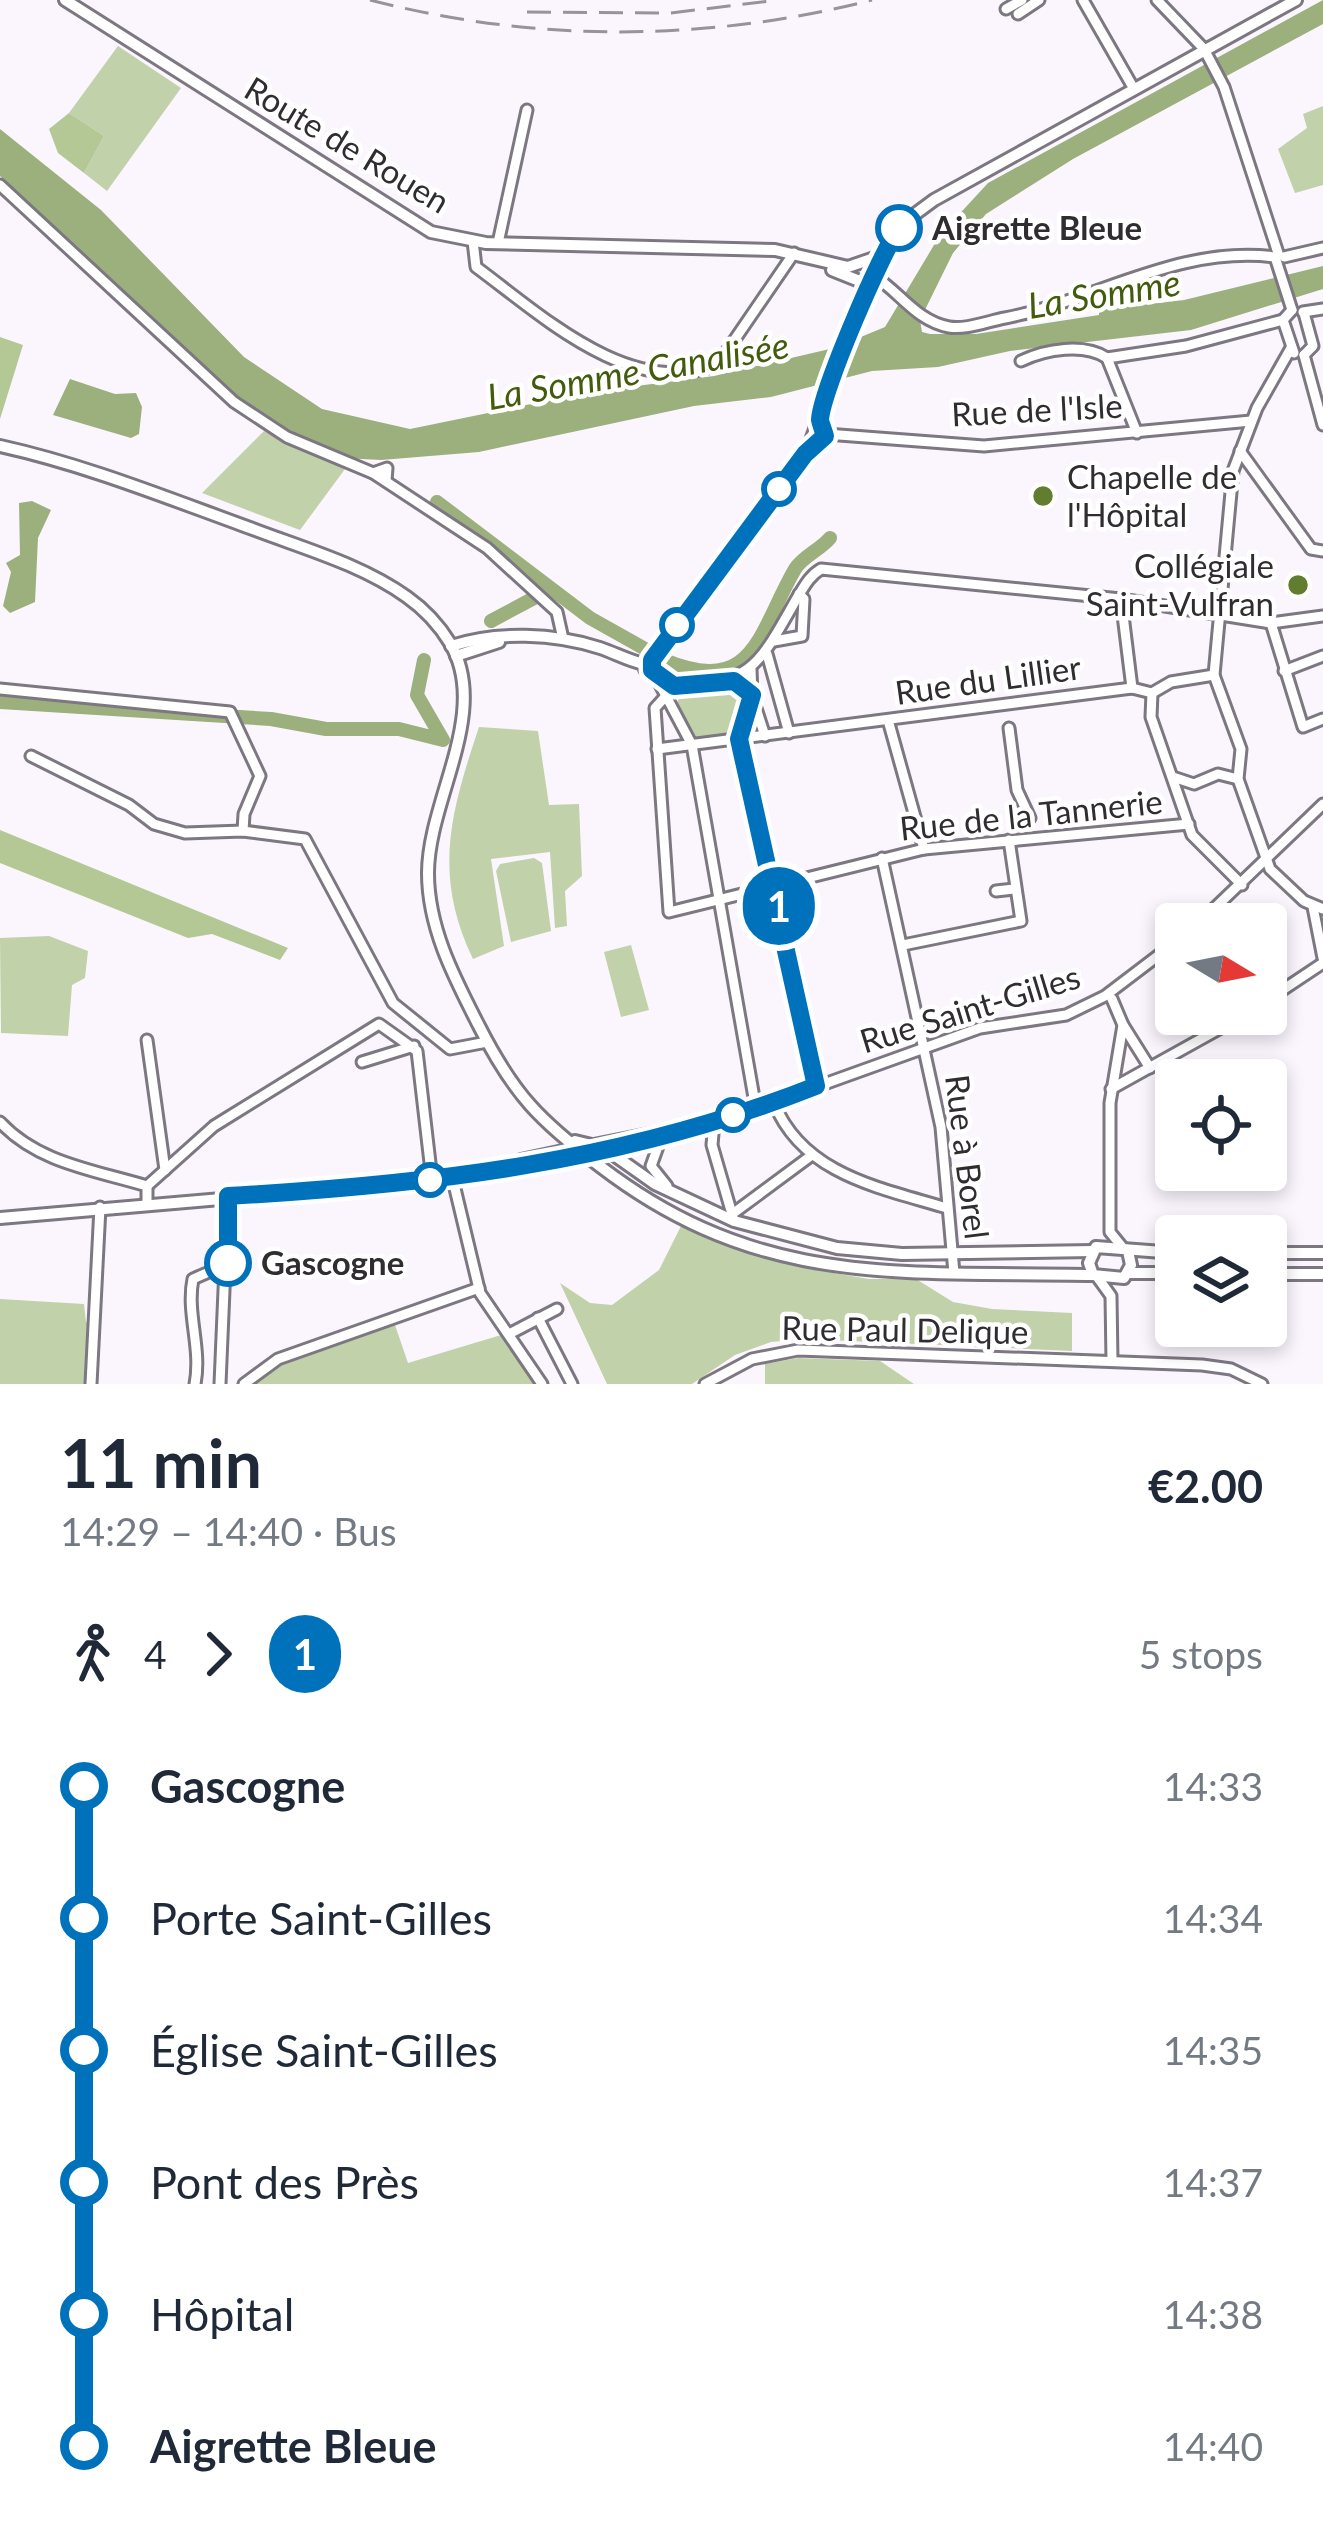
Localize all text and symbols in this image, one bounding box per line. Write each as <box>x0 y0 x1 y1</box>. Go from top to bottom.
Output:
street label: Route de Rouen <box>238 67 457 221</box>
marker: Aigrette Bleue <box>877 206 921 250</box>
place label: Aigrette Bleue <box>931 207 1142 247</box>
water label: La Somme <box>1024 259 1183 327</box>
water label: La Somme Canalisée <box>483 322 792 418</box>
street label: Rue de l'Isle <box>950 385 1124 433</box>
place label: Chapelle de l'Hôpital <box>1067 456 1237 534</box>
unlabelled marker <box>763 473 795 505</box>
marker: Chapelle de l'Hôpital <box>1030 483 1056 509</box>
place label: Collégiale Saint-Vulfran <box>1086 545 1274 623</box>
marker: Collégiale Saint-Vulfran <box>1285 572 1311 598</box>
unlabelled marker <box>661 609 693 641</box>
street label: Rue du Lillier <box>892 646 1083 712</box>
street label: Rue de la Tannerie <box>898 780 1164 848</box>
line badge: 1 <box>740 867 818 945</box>
text: 1 <box>767 881 791 931</box>
north arrow <box>1155 903 1287 1035</box>
map controls <box>1155 903 1287 1347</box>
street label: Rue Saint-Gilles <box>855 956 1084 1060</box>
button: locate <box>1155 1059 1287 1191</box>
street label: Rue à Borel <box>938 1072 998 1241</box>
unlabelled marker <box>717 1099 749 1131</box>
unlabelled marker <box>414 1164 446 1196</box>
button: layers <box>1155 1215 1287 1347</box>
marker: Gascogne <box>206 1241 250 1285</box>
place label: Gascogne <box>261 1242 404 1282</box>
street label: Rue Paul Delique <box>781 1307 1029 1351</box>
text: 11 min <box>60 1423 262 1502</box>
text: €2.00 <box>1148 1459 1263 1513</box>
text: 14:29 – 14:40 · Bus <box>60 1508 397 1554</box>
icon: walk <box>60 1621 126 1687</box>
icon: forward <box>185 1621 251 1687</box>
text: 1 <box>293 1629 317 1679</box>
text: 4 <box>144 1631 167 1677</box>
text: 5 stops <box>1139 1631 1263 1677</box>
text: Gascogne <box>150 1759 345 1813</box>
text: 14:33 <box>1163 1763 1263 1809</box>
text: Porte Saint-Gilles <box>150 1891 492 1945</box>
text: 14:34 <box>1163 1895 1263 1941</box>
text: Église Saint-Gilles <box>150 2023 498 2077</box>
text: 14:35 <box>1163 2027 1263 2073</box>
text: Pont des Près <box>150 2155 419 2209</box>
text: 14:37 <box>1163 2159 1263 2205</box>
text: Hôpital <box>150 2287 294 2341</box>
text: 14:38 <box>1163 2291 1263 2337</box>
text: Aigrette Bleue <box>150 2419 437 2473</box>
text: 14:40 <box>1163 2423 1263 2469</box>

